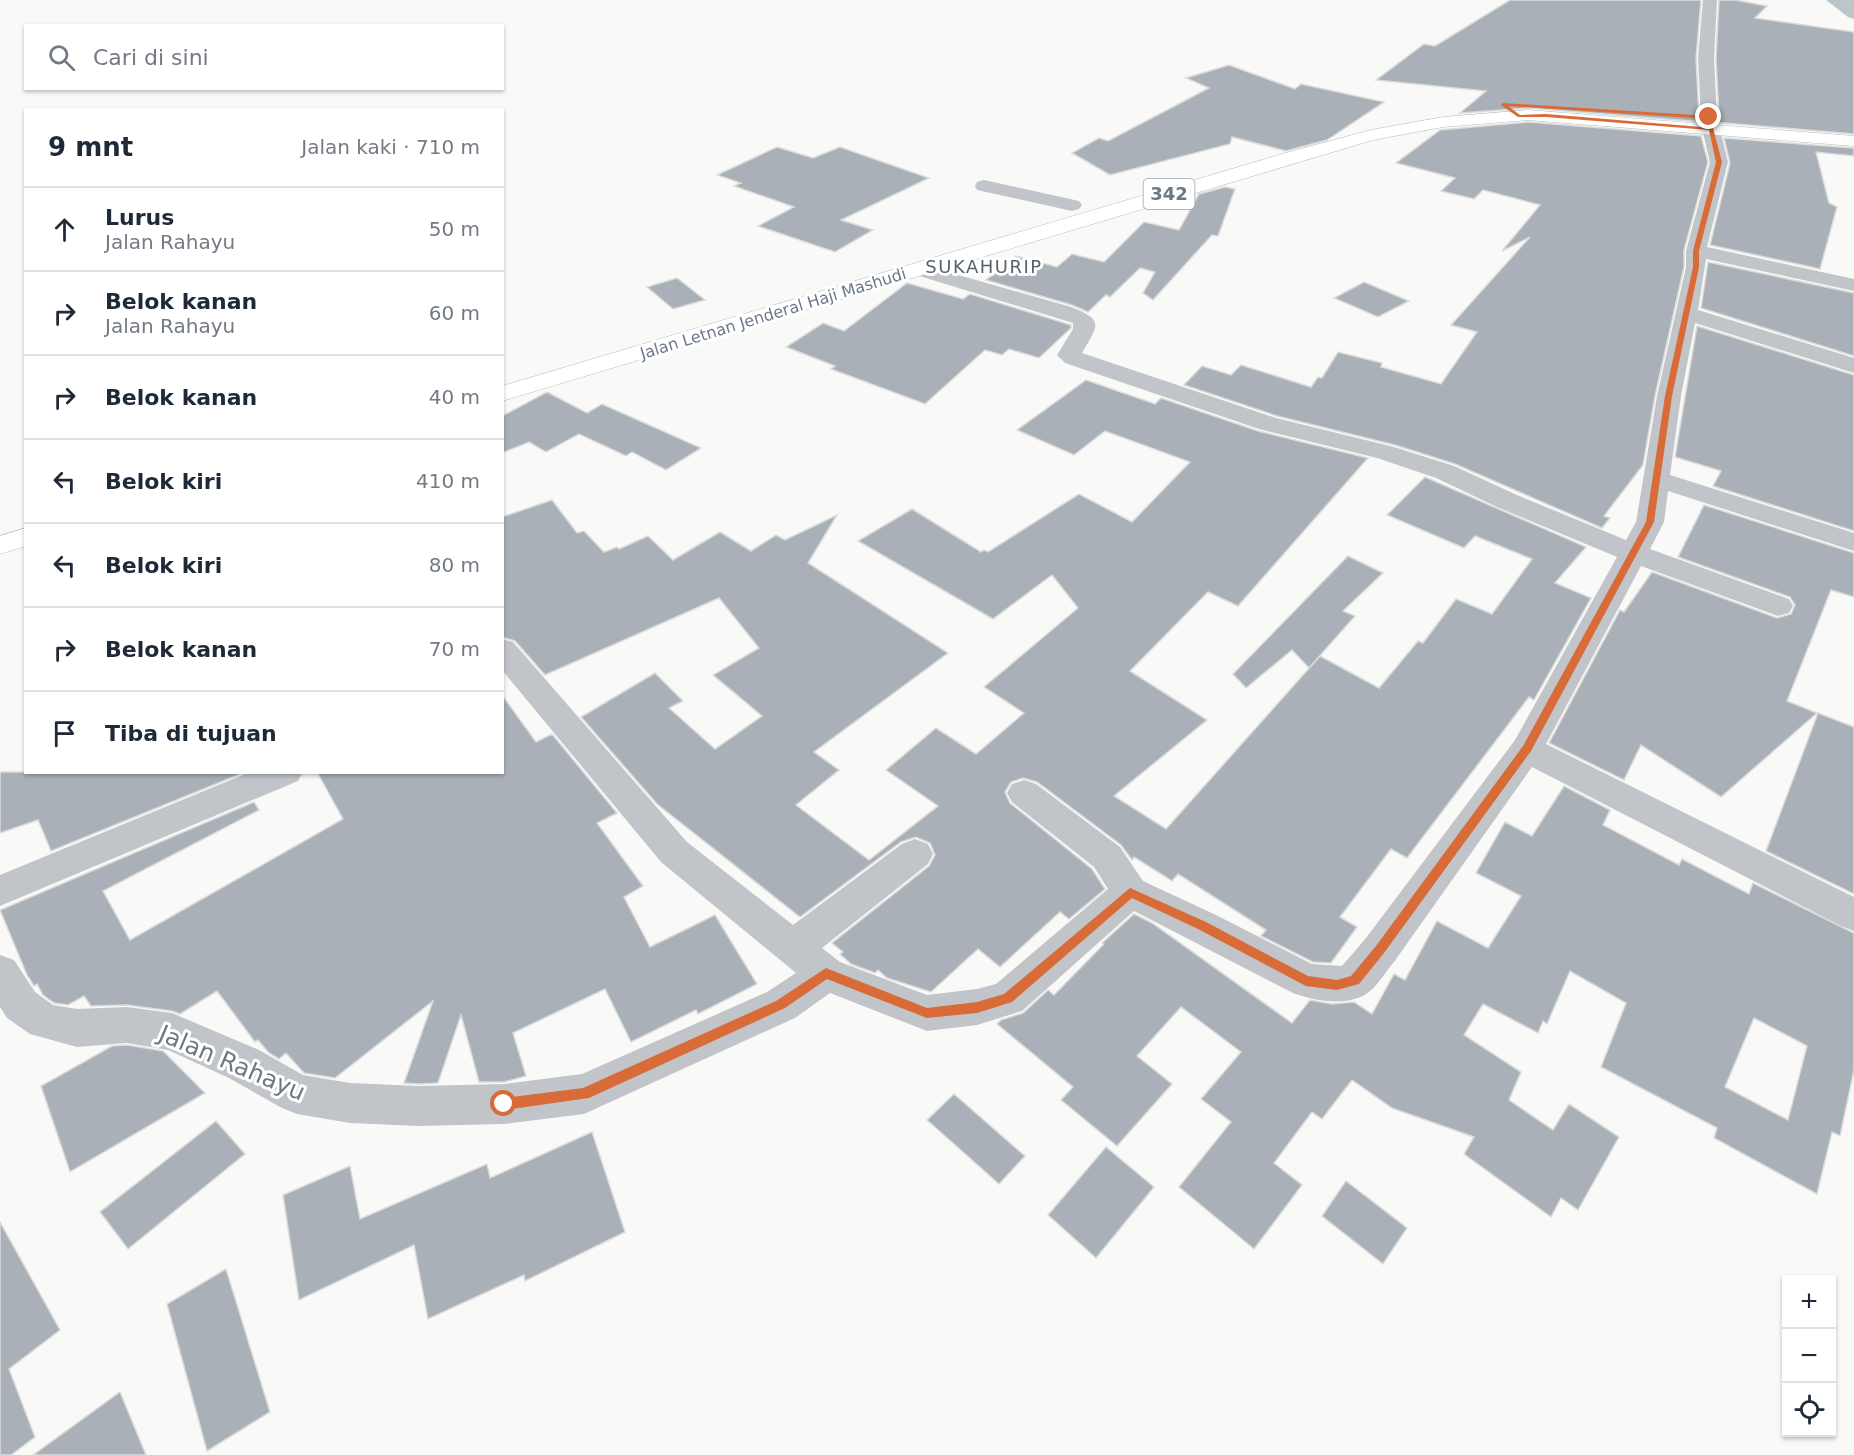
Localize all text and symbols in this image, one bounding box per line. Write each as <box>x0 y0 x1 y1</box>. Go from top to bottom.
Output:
search box <box>24 24 504 90</box>
icon: search <box>45 41 78 74</box>
text: Cari di sini <box>93 45 209 70</box>
route end <box>1695 103 1721 129</box>
text: 9 mnt <box>48 132 133 162</box>
text: Jalan kaki · 710 m <box>301 135 480 159</box>
road number: 342 <box>1144 179 1194 209</box>
text: Lurus <box>105 205 174 230</box>
icon: ahead <box>48 213 81 246</box>
text: 50 m <box>429 217 480 241</box>
text: Jalan Rahayu <box>105 230 235 254</box>
district label: SUKAHURIP <box>925 256 1043 277</box>
street label: Jalan Letnan Jenderal Haji Mashudi <box>637 264 908 363</box>
text: Belok kanan <box>105 289 257 314</box>
icon: right <box>48 297 81 330</box>
text: 60 m <box>429 301 480 325</box>
text: Jalan Rahayu <box>105 314 235 338</box>
icon: right <box>48 381 81 414</box>
text: Belok kanan <box>105 385 257 410</box>
text: 40 m <box>429 385 480 409</box>
icon: left <box>48 465 81 498</box>
text: Belok kiri <box>105 469 222 494</box>
text: 410 m <box>416 469 480 493</box>
icon: left <box>48 549 81 582</box>
text: Belok kiri <box>105 553 222 578</box>
text: 80 m <box>429 553 480 577</box>
icon: right <box>48 633 81 666</box>
text: Belok kanan <box>105 637 257 662</box>
text: 70 m <box>429 637 480 661</box>
icon: arrive <box>48 717 81 750</box>
text: Tiba di tujuan <box>105 721 277 746</box>
street label: Jalan Rahayu <box>153 1019 309 1106</box>
route start <box>490 1090 516 1116</box>
map controls <box>1782 1275 1836 1437</box>
button: + <box>1782 1275 1836 1329</box>
button: − <box>1782 1329 1836 1383</box>
button: locate <box>1782 1383 1836 1437</box>

